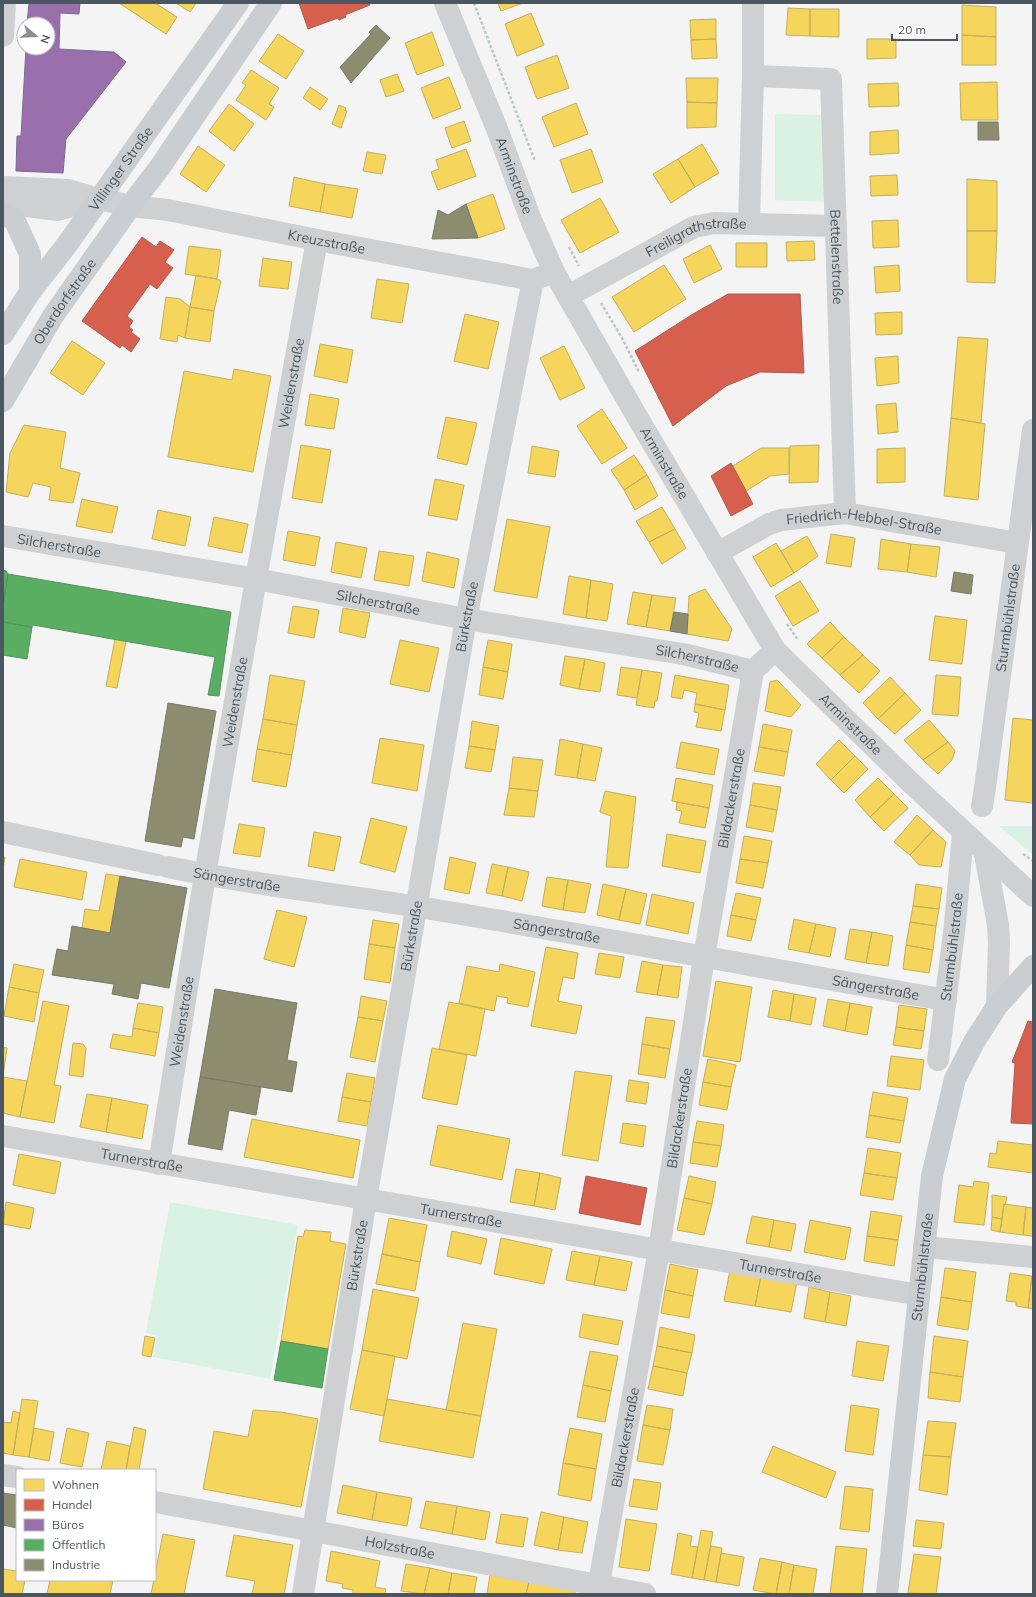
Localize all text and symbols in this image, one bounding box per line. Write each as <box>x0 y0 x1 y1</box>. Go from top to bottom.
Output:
north arrow <box>16 16 56 56</box>
scale bar <box>892 16 957 42</box>
text: 20 m <box>898 22 926 37</box>
text: N <box>37 33 53 45</box>
street label: Villinger Straße <box>85 123 157 215</box>
street label: Arminstraße <box>492 134 537 217</box>
street label: Bettelenstraße <box>826 209 847 305</box>
street label: Freiligrathstraße <box>642 214 747 261</box>
street label: Kreuzstraße <box>286 225 367 258</box>
street label: Oberdorfstraße <box>29 255 100 348</box>
street label: Weidenstraße <box>274 336 308 430</box>
street label: Arminstraße <box>636 424 693 502</box>
street label: Friedrich-Hebbel-Straße <box>785 504 943 539</box>
street label: Silcherstraße <box>16 530 103 562</box>
street label: Sturmbühlstraße <box>992 563 1024 673</box>
street label: Bürkstraße <box>451 580 482 653</box>
street label: Silcherstraße <box>335 585 422 619</box>
street label: Silcherstraße <box>654 641 741 676</box>
street label: Weidenstraße <box>218 655 251 749</box>
street label: Arminstraße <box>815 689 886 759</box>
street label: Bildackerstraße <box>714 747 749 850</box>
street label: Sängerstraße <box>192 863 282 896</box>
street label: Sturmbühlstraße <box>936 892 967 1002</box>
street label: Bürkstraße <box>396 899 426 973</box>
street label: Sängerstraße <box>512 914 602 947</box>
street label: Sängerstraße <box>831 971 921 1004</box>
street label: Weidenstraße <box>166 975 198 1068</box>
street label: Bildackerstraße <box>663 1067 696 1170</box>
street label: Turnerstraße <box>99 1144 184 1176</box>
street label: Turnerstraße <box>419 1200 504 1232</box>
street label: Sturmbühlstraße <box>907 1212 937 1322</box>
street label: Bürkstraße <box>343 1219 372 1292</box>
street label: Turnerstraße <box>738 1255 823 1287</box>
street label: Bildackerstraße <box>607 1386 643 1489</box>
legend <box>16 1469 156 1581</box>
text: Wohnen <box>52 1477 99 1492</box>
text: Handel <box>52 1497 92 1512</box>
text: Büros <box>52 1517 84 1532</box>
street label: Holzstraße <box>363 1532 436 1563</box>
text: Öffentlich <box>52 1537 105 1552</box>
text: Industrie <box>52 1557 100 1572</box>

